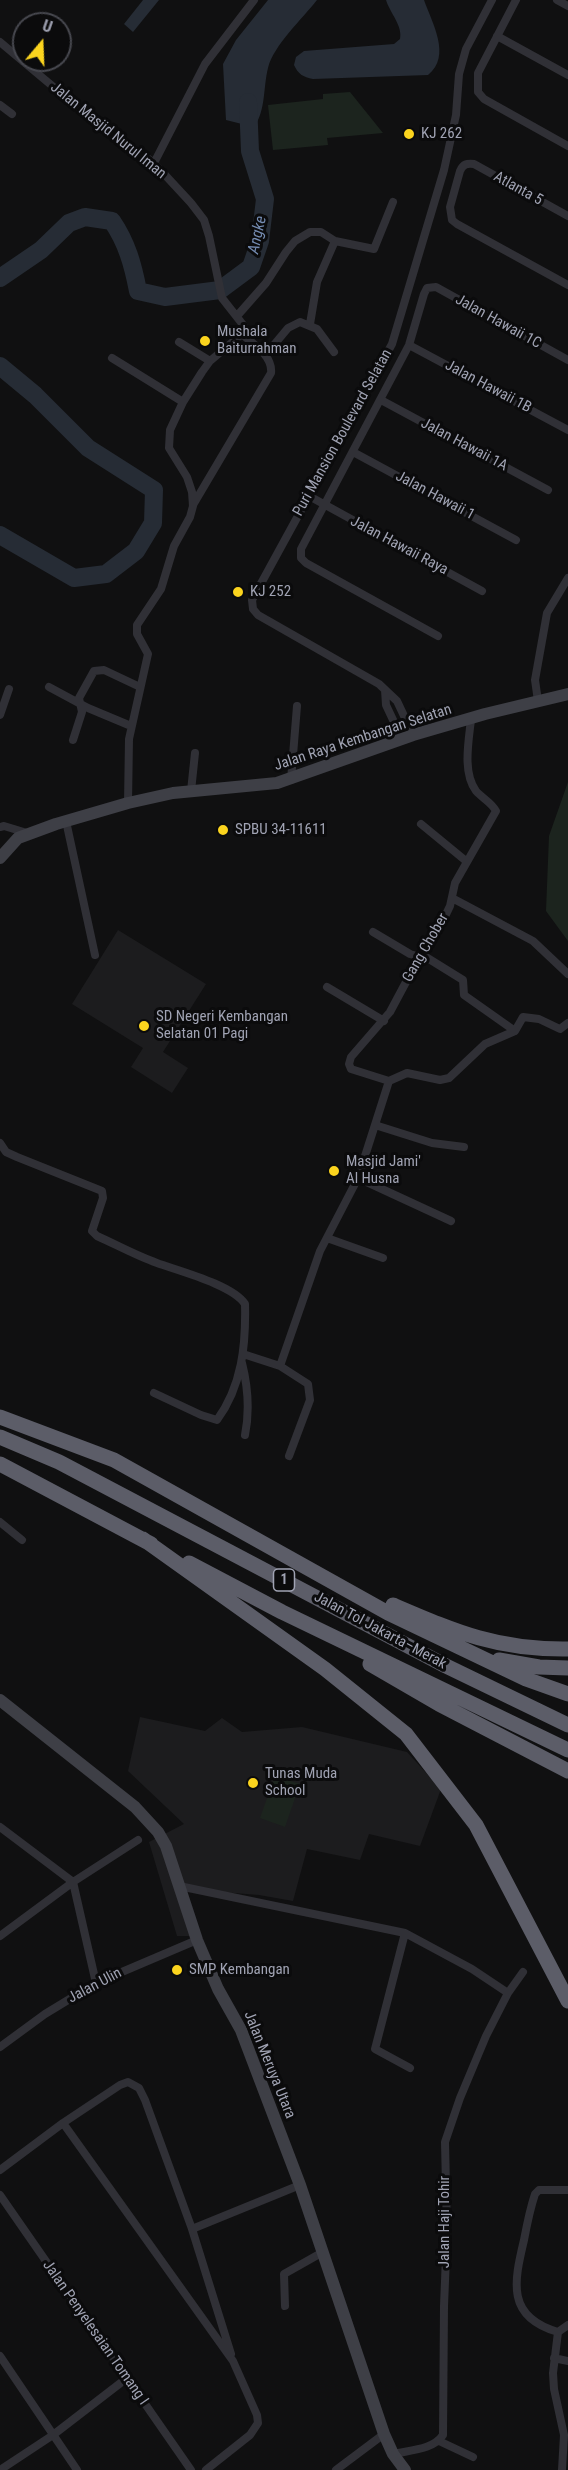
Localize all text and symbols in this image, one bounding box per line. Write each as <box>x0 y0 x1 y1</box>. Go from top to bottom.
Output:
north arrow <box>12 12 72 72</box>
text: U <box>40 16 55 37</box>
street label: Jalan Masjid Nurul Iman <box>47 79 169 183</box>
place label: KJ 262 <box>421 125 462 143</box>
marker: KJ 262 <box>402 127 416 141</box>
street label: Atlanta 5 <box>490 168 546 210</box>
water label: Angke <box>245 214 271 256</box>
street label: Jalan Hawaii 1C <box>452 291 544 353</box>
place label: Mushala Baiturrahman <box>217 323 297 358</box>
marker: Mushala Baiturrahman <box>198 334 212 348</box>
street label: Puri Mansion Boulevard Selatan <box>290 347 396 519</box>
street label: Jalan Hawaii 1B <box>442 357 534 417</box>
street label: Jalan Hawaii 1A <box>418 415 510 475</box>
street label: Jalan Hawaii 1 <box>392 468 478 524</box>
street label: Jalan Hawaii Raya <box>347 513 451 579</box>
place label: KJ 252 <box>250 583 291 601</box>
marker: KJ 252 <box>231 585 245 599</box>
street label: Jalan Raya Kembangan Selatan <box>272 701 454 775</box>
place label: SPBU 34-11611 <box>235 821 327 839</box>
marker: SPBU 34-11611 <box>216 823 230 837</box>
street label: Gang Chober <box>399 910 453 986</box>
place label: SD Negeri Kembangan Selatan 01 Pagi <box>156 1008 288 1043</box>
marker: SD Negeri Kembangan Selatan 01 Pagi <box>137 1019 151 1033</box>
place label: Masjid Jami' Al Husna <box>346 1153 421 1188</box>
marker: Masjid Jami' Al Husna <box>327 1164 341 1178</box>
road number: 1 <box>274 1569 294 1591</box>
street label: Jalan Tol Jakarta–Merak <box>311 1588 449 1674</box>
place label: Tunas Muda School <box>265 1765 337 1800</box>
marker: Tunas Muda School <box>246 1776 260 1790</box>
place label: SMP Kembangan <box>189 1961 290 1979</box>
marker: SMP Kembangan <box>170 1963 184 1977</box>
street label: Jalan Ulin <box>65 1964 125 2008</box>
street label: Jalan Meruya Utara <box>239 2009 299 2121</box>
street label: Jalan Haji Tohir <box>436 2176 454 2268</box>
street label: Jalan Penyelesaian Tomang I <box>38 2257 152 2409</box>

